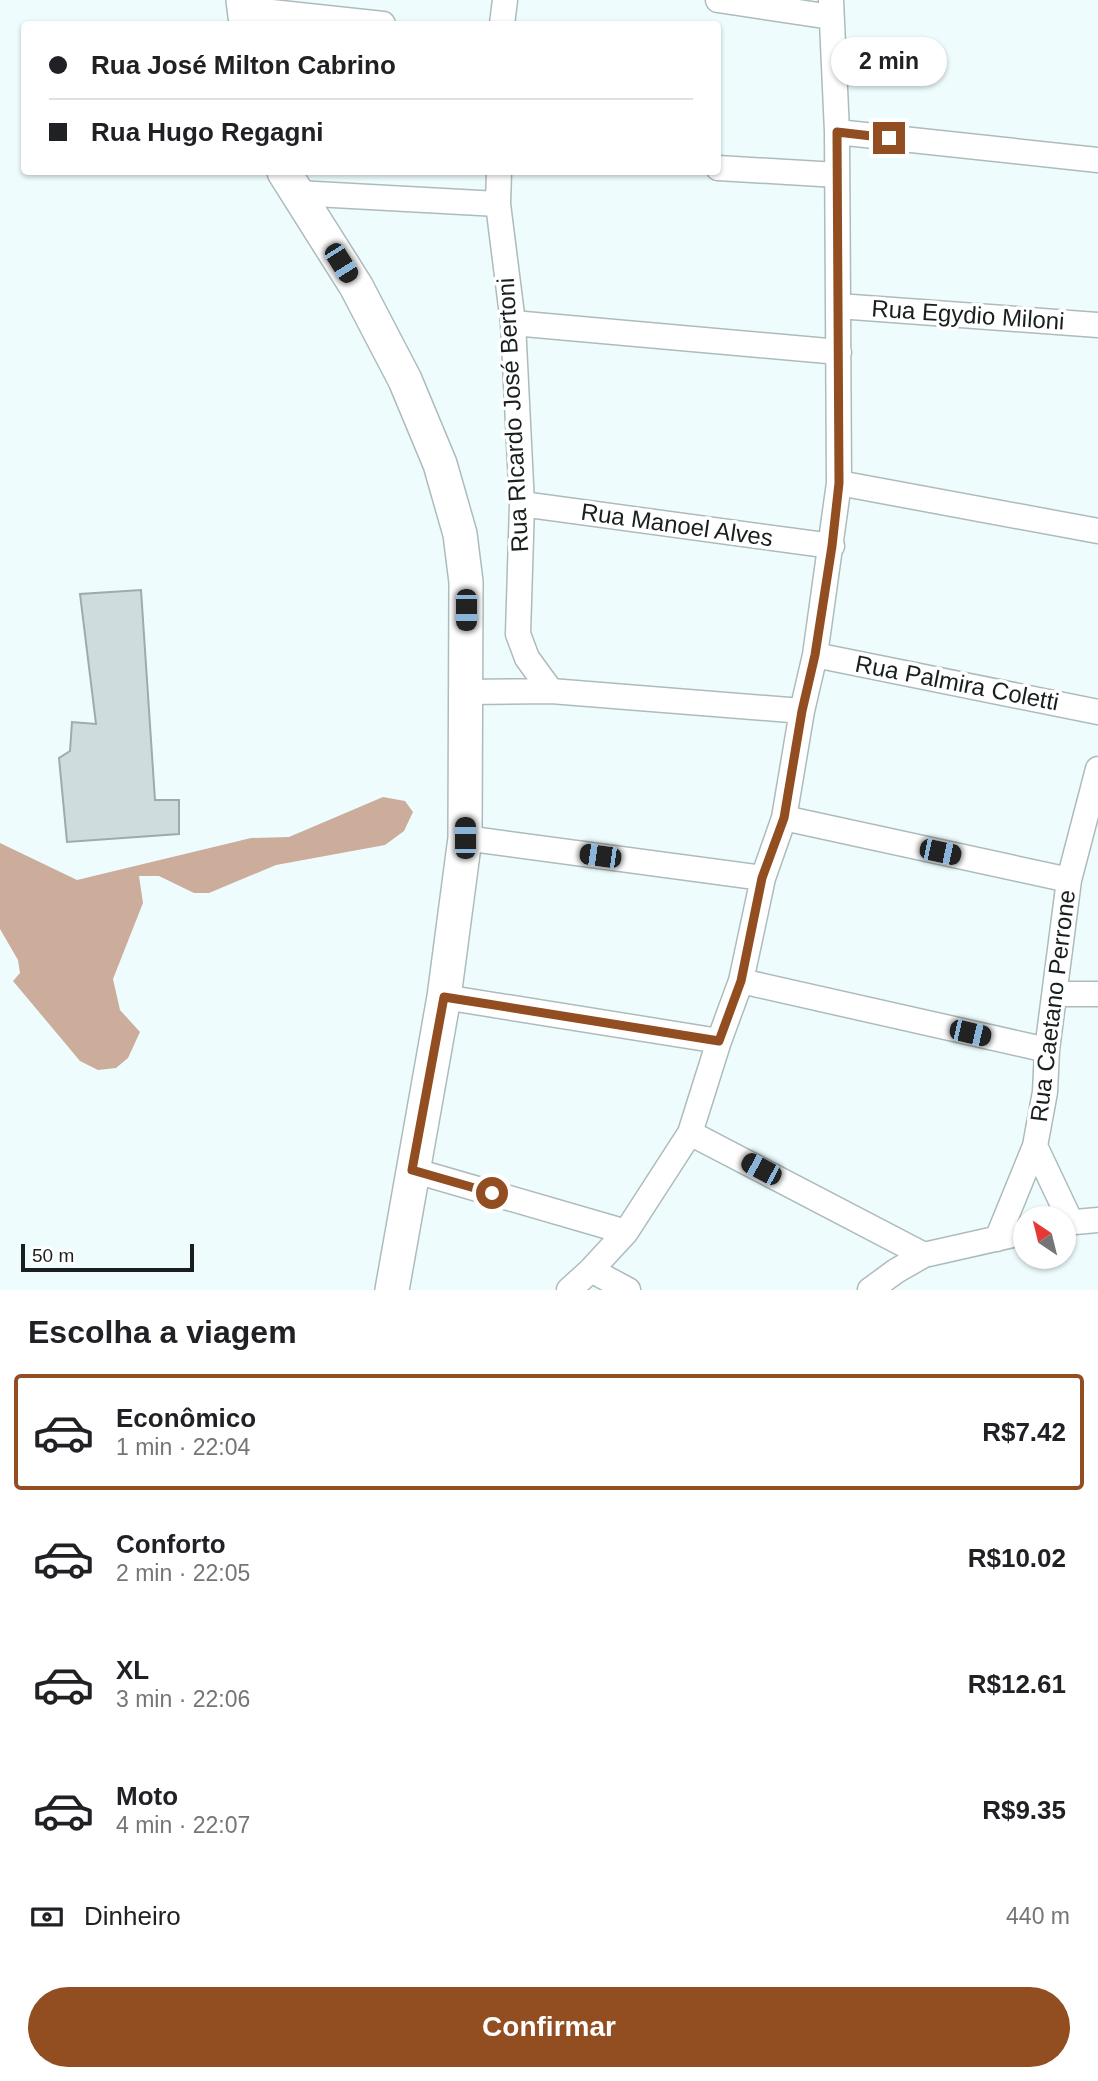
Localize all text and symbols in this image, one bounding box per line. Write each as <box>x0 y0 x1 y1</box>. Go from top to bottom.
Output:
callout: 2 min <box>831 37 947 86</box>
text: 2 min <box>859 48 919 74</box>
text: Rua José Milton Cabrino <box>91 50 396 80</box>
text: Rua Hugo Regagni <box>91 117 324 147</box>
route end <box>873 122 905 154</box>
car <box>321 240 362 286</box>
street label: Rua RIcardo José Bertoni <box>492 277 533 553</box>
street label: Rua Egydio Miloni <box>871 294 1065 335</box>
street label: Rua Manoel Alves <box>579 498 775 551</box>
car <box>456 589 477 631</box>
street label: Rua Palmira Coletti <box>853 650 1061 715</box>
car <box>455 817 476 859</box>
car <box>918 837 963 867</box>
car <box>578 843 623 869</box>
street label: Rua Caetano Perrone <box>1025 888 1080 1123</box>
car <box>948 1018 993 1048</box>
car <box>738 1150 785 1188</box>
route start <box>476 1177 508 1209</box>
north arrow <box>1013 1206 1076 1269</box>
map controls <box>1013 1206 1076 1269</box>
scale bar <box>21 1241 194 1273</box>
text: 50 m <box>32 1245 74 1266</box>
text: Escolha a viagem <box>28 1314 297 1350</box>
icon: car <box>32 1401 95 1464</box>
text: Econômico <box>116 1403 256 1433</box>
text: R$7.42 <box>982 1417 1066 1447</box>
text: 1 min · 22:04 <box>116 1434 250 1460</box>
icon: car <box>32 1527 95 1590</box>
text: Conforto <box>116 1529 226 1559</box>
text: R$10.02 <box>968 1543 1066 1573</box>
text: 2 min · 22:05 <box>116 1560 250 1586</box>
icon: car <box>32 1653 95 1716</box>
text: XL <box>116 1655 149 1685</box>
text: R$12.61 <box>968 1669 1066 1699</box>
text: 3 min · 22:06 <box>116 1686 250 1712</box>
icon: car <box>32 1779 95 1842</box>
text: Moto <box>116 1781 178 1811</box>
text: R$9.35 <box>982 1795 1066 1825</box>
text: 4 min · 22:07 <box>116 1812 250 1838</box>
icon: cash <box>28 1898 66 1936</box>
text: Dinheiro <box>84 1901 181 1931</box>
text: 440 m <box>1006 1903 1070 1929</box>
button: Confirmar <box>28 1987 1070 2067</box>

